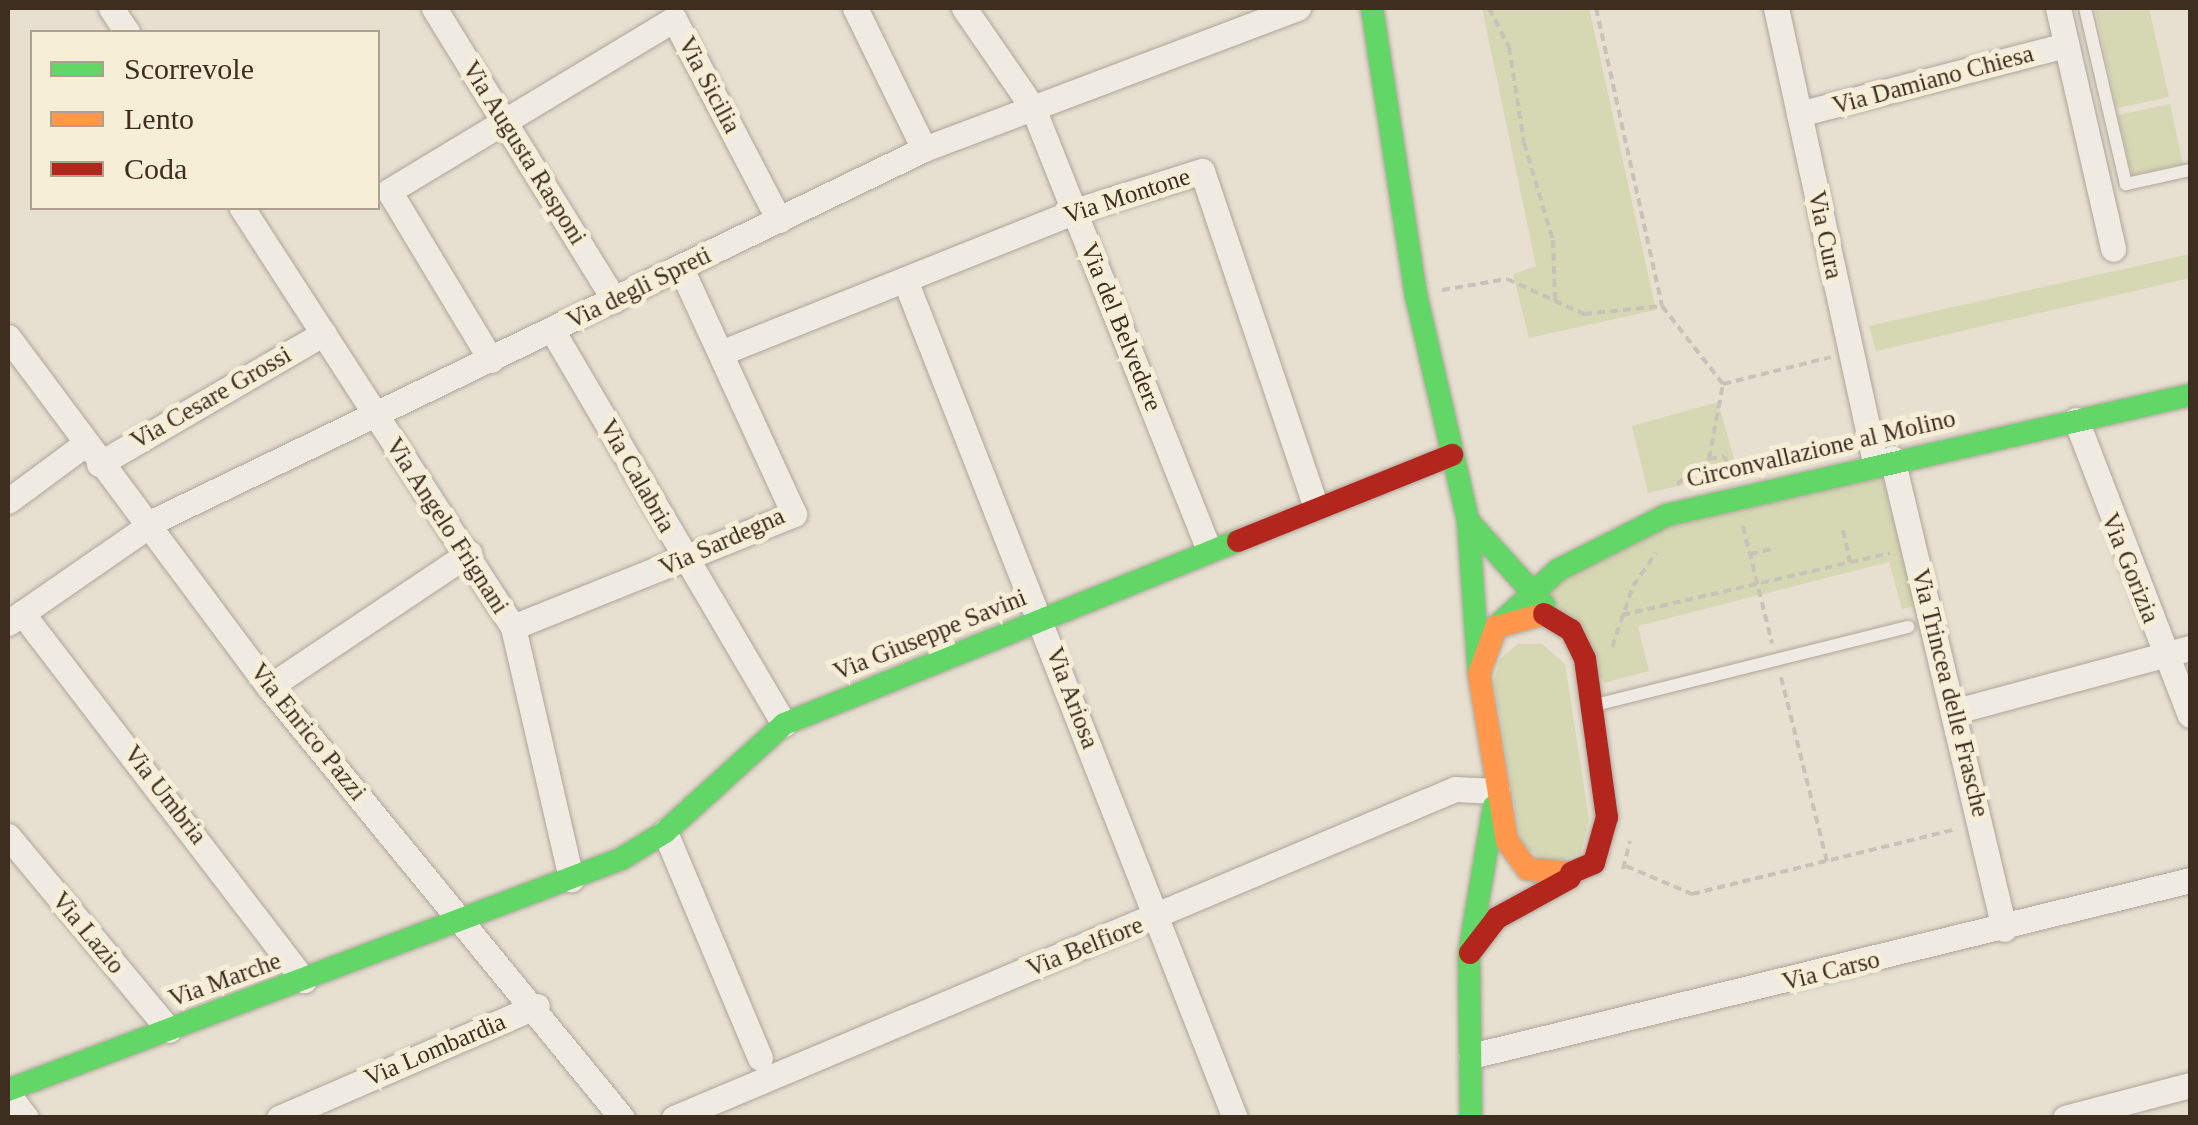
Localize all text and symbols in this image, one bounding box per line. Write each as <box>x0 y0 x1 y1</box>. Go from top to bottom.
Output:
legend <box>30 30 380 210</box>
street label: Via Sicilia <box>671 32 747 138</box>
street label: Via Damiano Chiesa <box>1829 39 2037 121</box>
text: Scorrevole <box>124 52 254 85</box>
street label: Via Augusta Rasponi <box>455 55 593 251</box>
text: Lento <box>124 102 194 135</box>
text: Coda <box>124 152 187 185</box>
street label: Via Montone <box>1060 161 1194 231</box>
street label: Via Cura <box>1801 188 1849 282</box>
street label: Via del Belvedere <box>1074 238 1168 416</box>
street label: Via degli Spreti <box>562 240 716 336</box>
street label: Via Cesare Grossi <box>125 340 297 456</box>
street label: Circonvallazione al Molino <box>1684 403 1958 495</box>
street label: Via Calabria <box>593 414 681 538</box>
street label: Via Angelo Frignani <box>378 432 516 620</box>
street label: Via Sardegna <box>655 501 789 583</box>
street label: Via Gorizia <box>2094 509 2166 627</box>
street label: Via Trincea delle Frasche <box>1905 566 1995 820</box>
street label: Via Giuseppe Savini <box>829 583 1031 687</box>
street label: Via Ariosa <box>1039 642 1105 754</box>
street label: Via Enrico Pazzi <box>244 657 372 807</box>
street label: Via Umbria <box>117 740 213 850</box>
street label: Via Lazio <box>45 886 131 980</box>
street label: Via Belfiore <box>1022 910 1148 984</box>
street label: Via Carso <box>1779 944 1883 998</box>
street label: Via Marche <box>165 946 285 1014</box>
street label: Via Lombardia <box>360 1007 510 1093</box>

